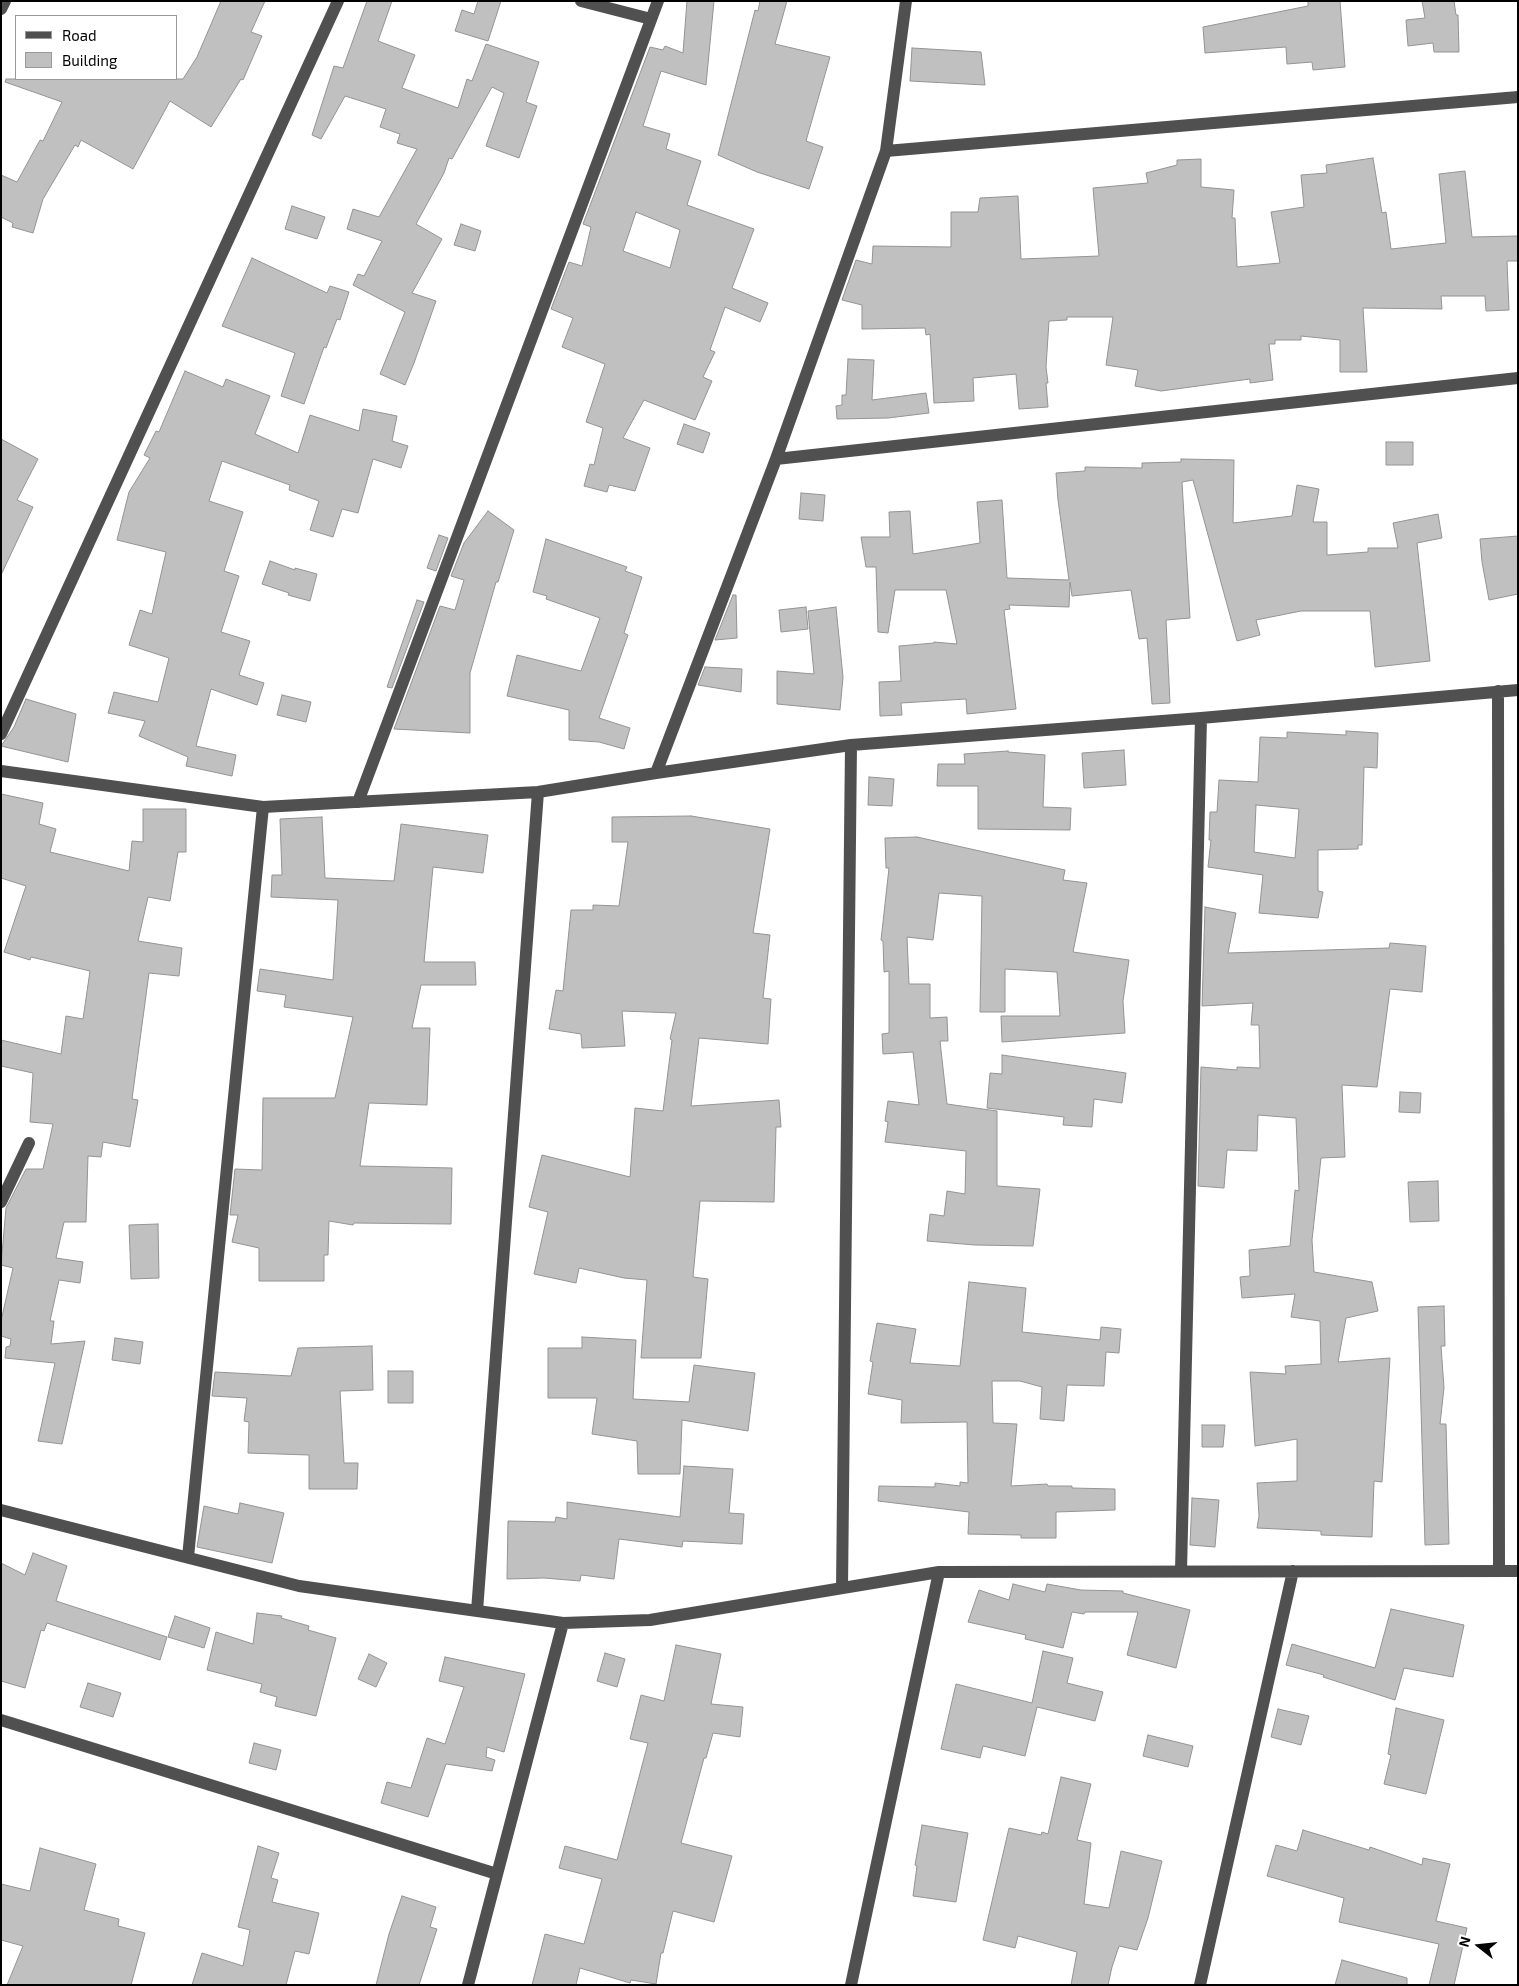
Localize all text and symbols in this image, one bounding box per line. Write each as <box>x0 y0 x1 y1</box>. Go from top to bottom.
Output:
legend <box>15 15 178 80</box>
text: Road <box>62 26 97 44</box>
text: Building <box>62 51 117 69</box>
north arrow <box>1454 1921 1504 1971</box>
text: N <box>1455 1935 1474 1949</box>

